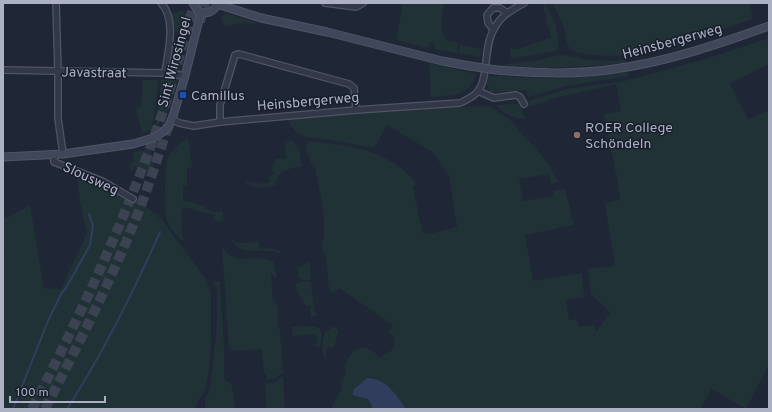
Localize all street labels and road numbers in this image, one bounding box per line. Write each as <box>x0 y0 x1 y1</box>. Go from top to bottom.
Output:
street label: Sint Wirosingel <box>155 15 196 110</box>
street label: Heinsbergerweg <box>621 21 724 64</box>
street label: Javastraat <box>61 64 127 83</box>
street label: Heinsbergerweg <box>256 90 360 115</box>
street label: Slousweg <box>60 159 121 200</box>

